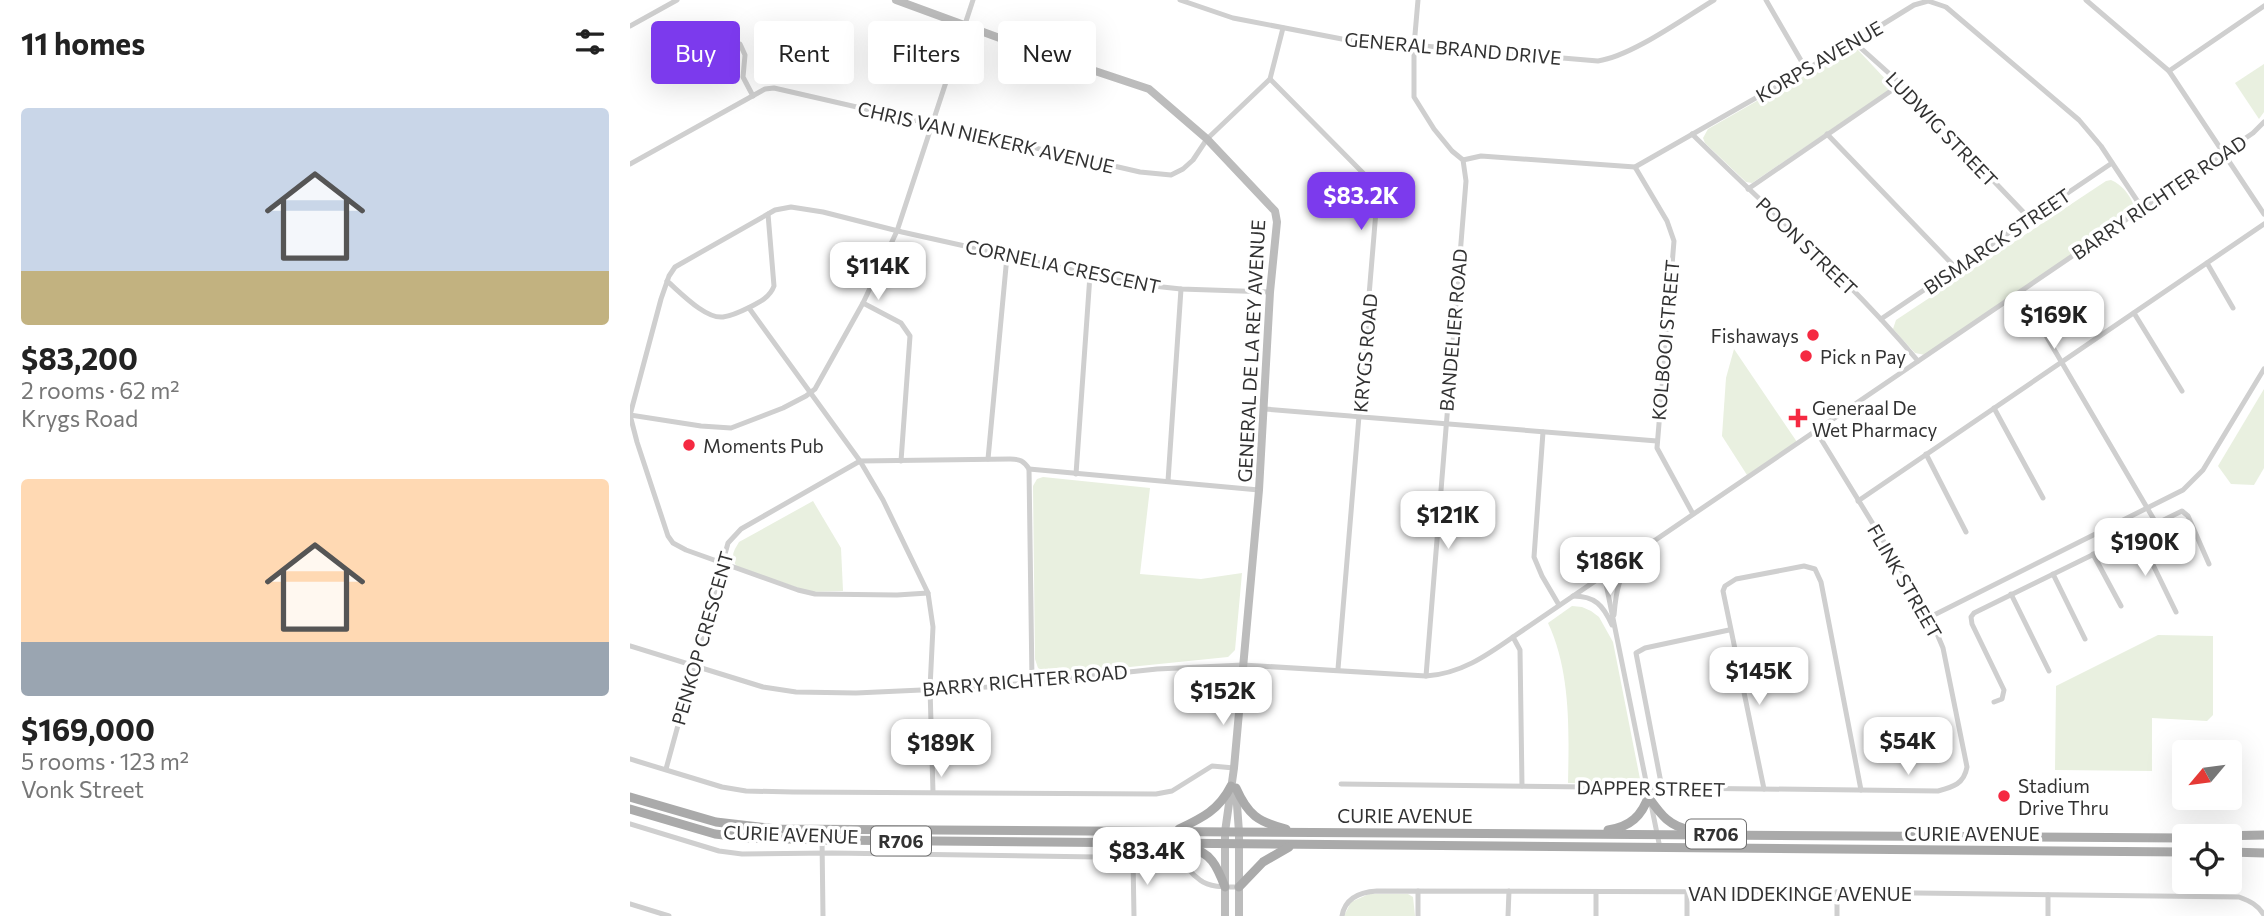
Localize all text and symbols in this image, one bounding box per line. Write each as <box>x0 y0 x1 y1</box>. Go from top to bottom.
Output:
street label: KORPS AVENUE <box>1752 15 1886 107</box>
chip: Buy <box>651 21 740 84</box>
chip: Rent <box>754 21 854 84</box>
chip: Filters <box>868 21 984 84</box>
chip: New <box>998 21 1096 84</box>
icon: filters <box>571 23 609 61</box>
text: 11 homes <box>21 24 145 61</box>
street label: GENERAL BRAND DRIVE <box>1344 27 1562 69</box>
street label: LUDWIG STREET <box>1881 67 2003 191</box>
street label: CHRIS VAN NIEKERK AVENUE <box>856 96 1116 178</box>
street label: BARRY RICHTER ROAD <box>2067 130 2251 264</box>
icon: home <box>252 153 378 279</box>
pin: $83.2K <box>1304 173 1418 232</box>
text: $83.2K <box>1323 181 1399 209</box>
street label: BISMARCK STREET <box>1919 183 2075 299</box>
street label: POON STREET <box>1752 192 1862 300</box>
street label: GENERAL DE LA REY AVENUE <box>1233 219 1269 483</box>
street label: CORNELIA CRESCENT <box>963 234 1163 298</box>
pin: $114K <box>829 243 927 302</box>
street label: BANDELIER ROAD <box>1434 248 1472 412</box>
text: $114K <box>846 251 910 279</box>
street label: KOLBOOI STREET <box>1647 259 1683 421</box>
street label: KRYGS ROAD <box>1348 292 1382 414</box>
pin: $169K <box>2005 292 2103 351</box>
text: $169K <box>2020 300 2088 328</box>
place label: Fishaways <box>1711 324 1799 347</box>
marker: Fishaways <box>1805 327 1821 343</box>
text: $83,200 <box>21 339 138 376</box>
place label: Pick n Pay <box>1820 345 1906 368</box>
marker: Pick n Pay <box>1798 348 1814 364</box>
text: 2 rooms · 62 m² <box>21 376 180 404</box>
place label: Generaal De Wet Pharmacy <box>1812 396 1938 441</box>
text: Krygs Road <box>21 404 138 432</box>
marker: Generaal De Wet Pharmacy <box>1790 410 1806 426</box>
place label: Moments Pub <box>703 434 824 457</box>
marker: Moments Pub <box>681 437 697 453</box>
pin: $121K <box>1399 491 1497 551</box>
text: $121K <box>1416 500 1480 528</box>
pin: $190K <box>2096 518 2194 578</box>
street label: FLINK STREET <box>1863 520 1947 642</box>
icon: home <box>252 524 378 650</box>
text: $190K <box>2110 527 2180 555</box>
pin: $186K <box>1561 538 1659 597</box>
text: $186K <box>1576 546 1644 574</box>
street label: PENKOP CRESCENT <box>666 548 738 728</box>
pin: $145K <box>1710 648 1808 707</box>
text: $145K <box>1725 656 1793 684</box>
street label: BARRY RICHTER ROAD <box>921 660 1129 700</box>
pin: $152K <box>1174 668 1272 727</box>
text: $152K <box>1190 676 1256 704</box>
text: $169,000 <box>21 710 155 747</box>
pin: $54K <box>1867 718 1949 777</box>
pin: $189K <box>892 720 990 779</box>
text: $54K <box>1880 726 1936 754</box>
text: $189K <box>907 728 975 756</box>
north arrow <box>2172 740 2242 810</box>
map controls <box>2172 740 2242 894</box>
text: 5 rooms · 123 m² <box>21 747 189 775</box>
place label: Stadium Drive Thru <box>2018 774 2109 819</box>
text: Vonk Street <box>21 775 144 803</box>
street label: DAPPER STREET <box>1577 775 1725 801</box>
marker: Stadium Drive Thru <box>1996 788 2012 804</box>
street label: CURIE AVENUE <box>1337 804 1473 827</box>
street label: CURIE AVENUE <box>723 820 859 848</box>
road number: R706 <box>1686 820 1746 848</box>
street label: CURIE AVENUE <box>1904 822 2040 845</box>
button: locate <box>2172 824 2242 894</box>
road number: R706 <box>871 826 931 856</box>
pin: $83.4K <box>1090 828 1204 887</box>
text: $83.4K <box>1109 836 1185 864</box>
street label: VAN IDDEKINGE AVENUE <box>1688 882 1912 905</box>

